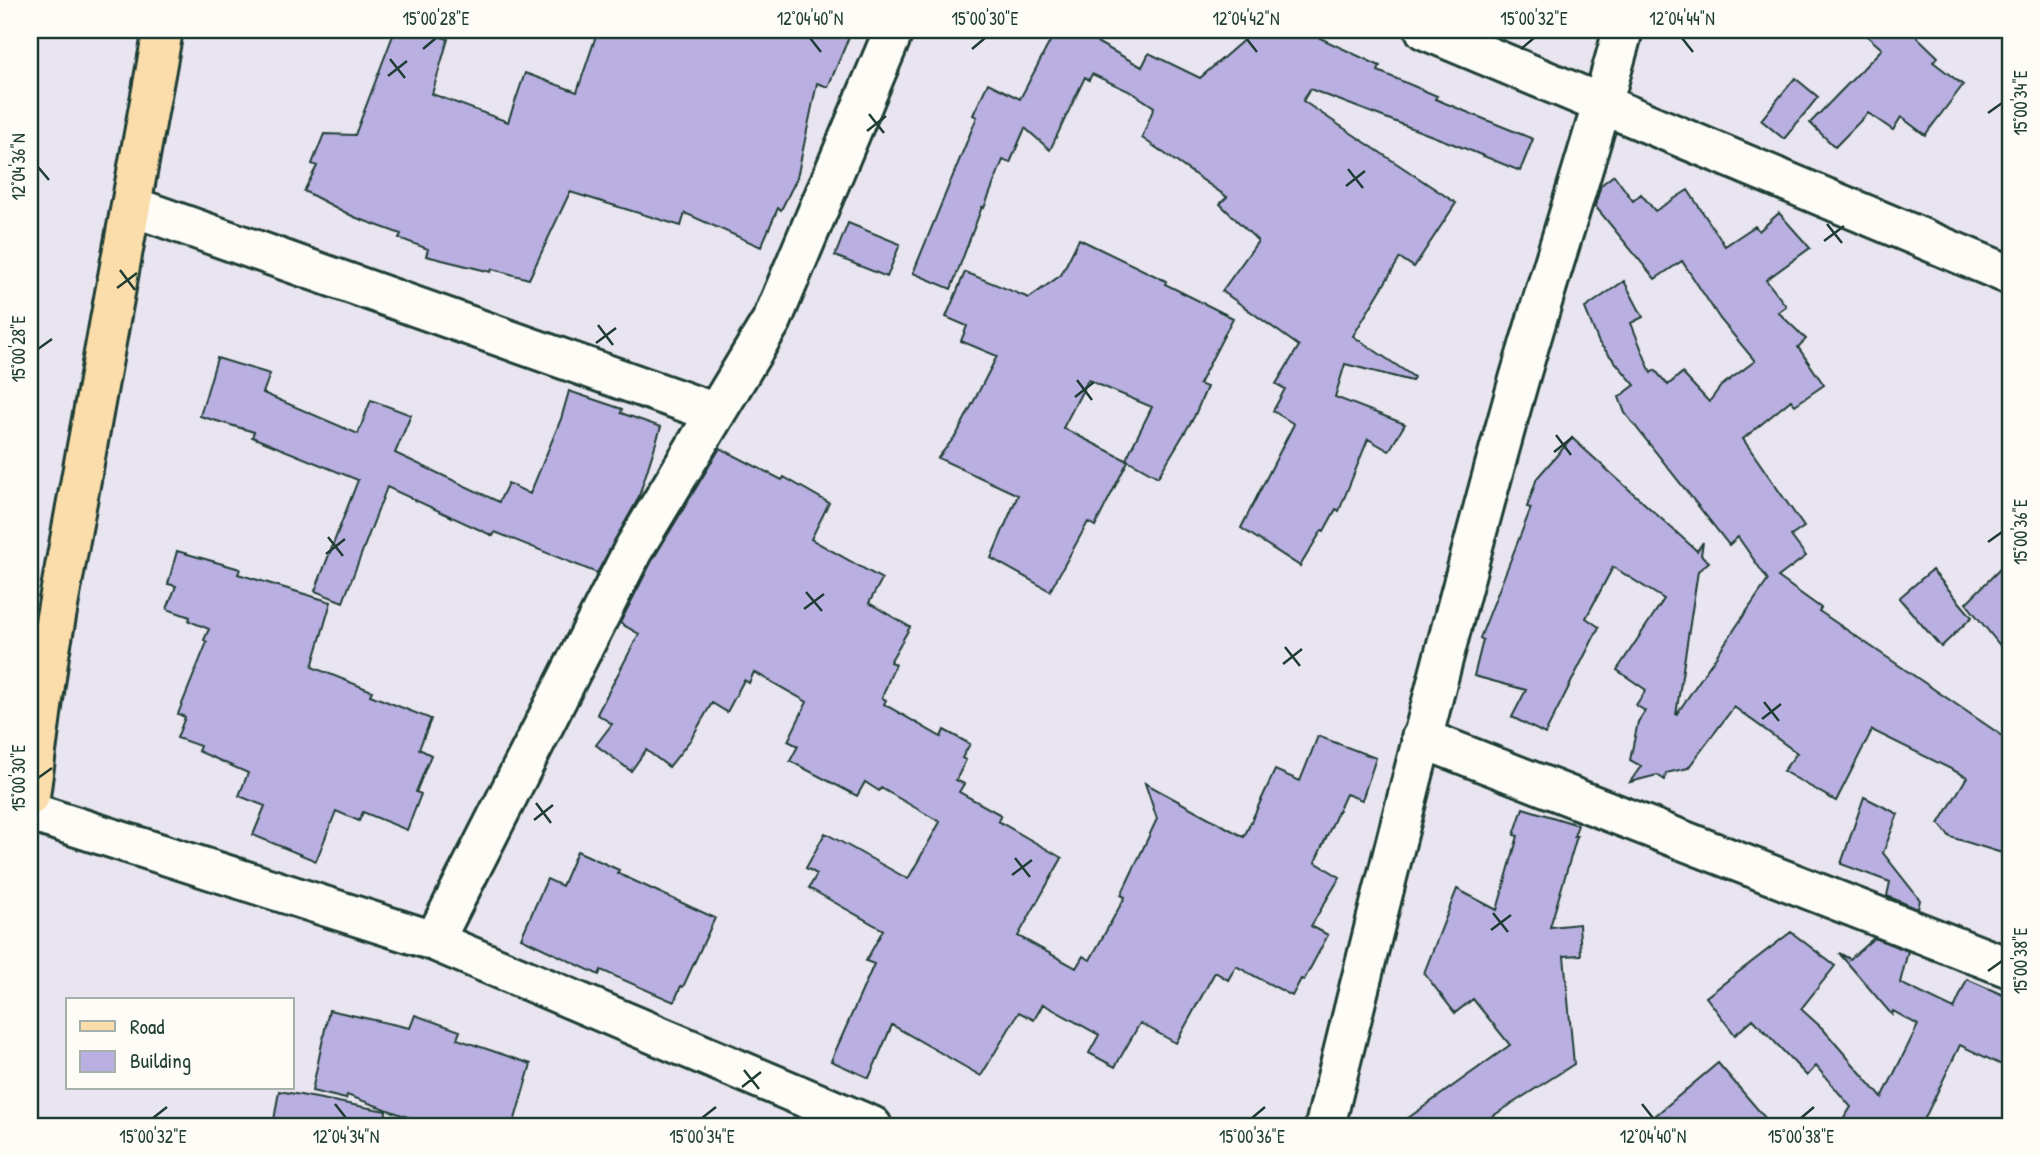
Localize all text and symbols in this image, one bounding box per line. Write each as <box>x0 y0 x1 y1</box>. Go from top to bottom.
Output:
text: 15°00'28"E <box>402 6 470 31</box>
text: 12°04'40"N <box>777 6 843 31</box>
text: 15°00'30"E <box>952 6 1019 31</box>
text: 12°04'42"N <box>1212 6 1280 31</box>
text: 15°00'32"E <box>1500 6 1568 31</box>
text: 12°04'44"N <box>1649 6 1715 31</box>
text: 15°00'34"E <box>2008 70 2033 136</box>
text: 12°04'36"N <box>6 133 31 201</box>
text: 15°00'28"E <box>6 315 31 383</box>
text: 15°00'36"E <box>2008 499 2033 565</box>
text: 15°00'30"E <box>6 744 31 811</box>
text: 15°00'38"E <box>2008 928 2033 994</box>
legend <box>66 998 294 1090</box>
text: Road <box>130 1012 164 1041</box>
text: Building <box>130 1046 191 1075</box>
text: 15°00'32"E <box>119 1124 187 1149</box>
text: 12°04'34"N <box>313 1124 379 1149</box>
text: 15°00'34"E <box>669 1124 735 1149</box>
text: 15°00'36"E <box>1219 1124 1285 1149</box>
text: 12°04'40"N <box>1620 1124 1686 1149</box>
text: 15°00'38"E <box>1768 1124 1834 1149</box>

